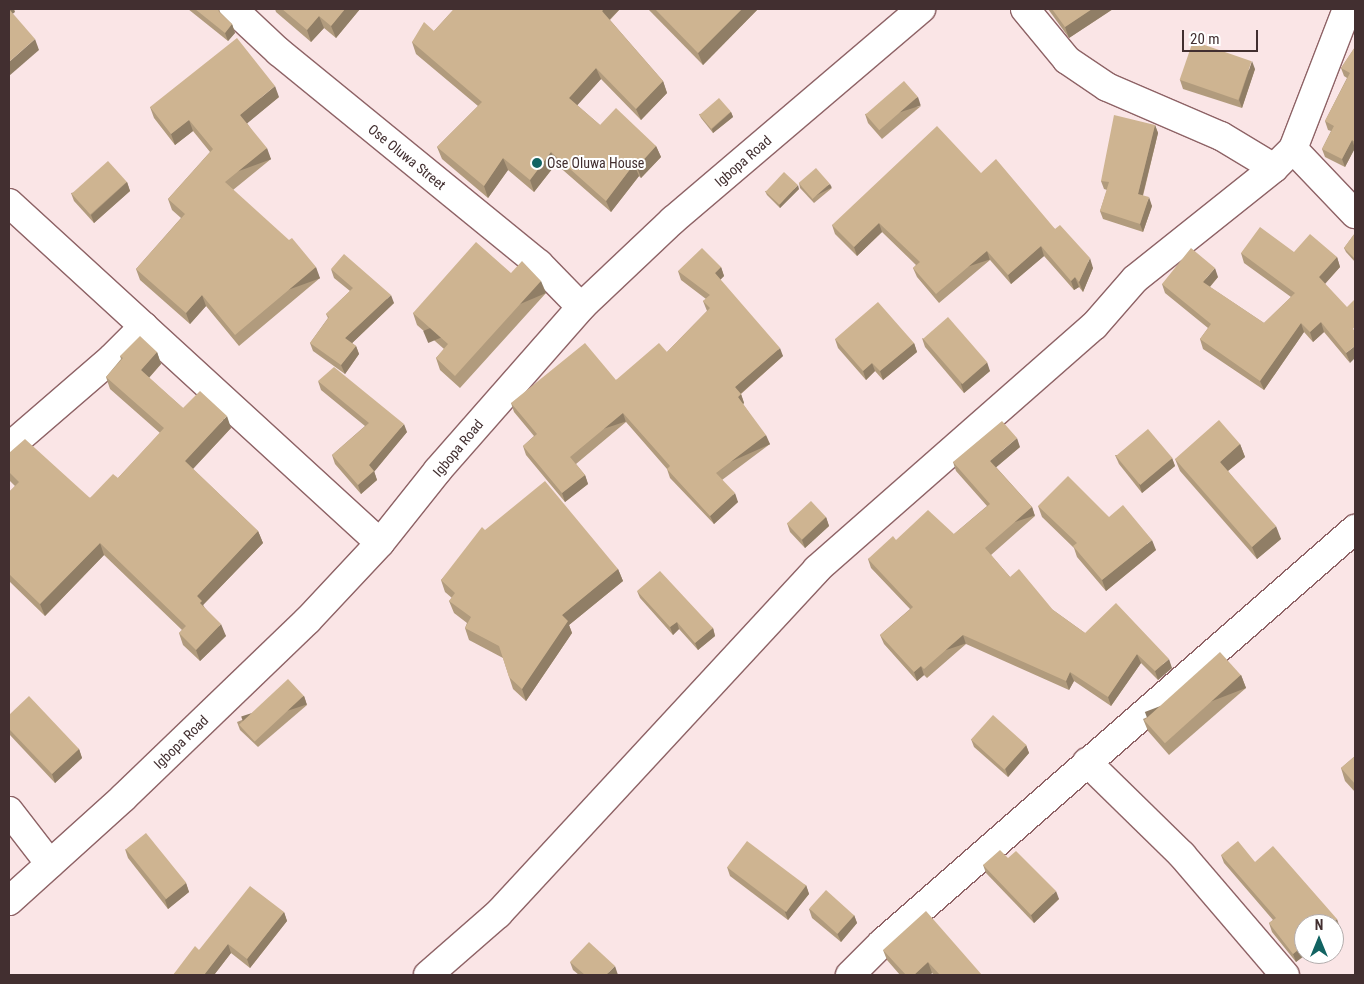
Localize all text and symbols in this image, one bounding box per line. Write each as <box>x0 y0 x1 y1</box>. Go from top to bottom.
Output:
scale bar <box>1184 20 1260 52</box>
text: 20 m <box>1190 30 1220 48</box>
street label: Ose Oluwa Street <box>365 121 449 193</box>
street label: Igbopa Road <box>711 132 775 190</box>
place label: Ose Oluwa House <box>547 155 644 171</box>
marker: Ose Oluwa House <box>531 157 543 169</box>
street label: Igbopa Road <box>429 416 487 480</box>
street label: Igbopa Road <box>150 712 212 772</box>
north arrow <box>1294 914 1344 964</box>
text: N <box>1315 917 1323 933</box>

